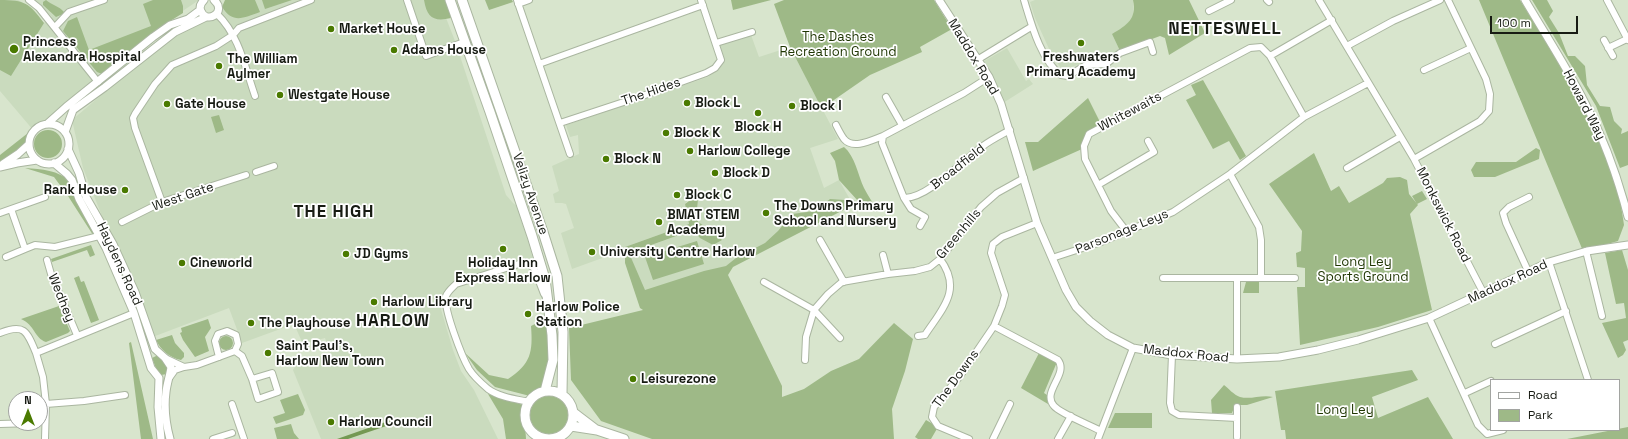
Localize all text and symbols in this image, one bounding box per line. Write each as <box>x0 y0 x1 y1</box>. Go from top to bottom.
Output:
scale bar <box>1492 8 1580 34</box>
text: 100 m <box>1497 15 1531 31</box>
street label: Maddox Road <box>944 16 1002 98</box>
district label: NETTESWELL <box>1168 19 1282 39</box>
place label: Market House <box>339 21 425 37</box>
marker: Market House <box>326 24 336 34</box>
park label: The Dashes Recreation Ground <box>779 29 897 60</box>
place label: Princess Alexandra Hospital <box>23 34 141 65</box>
marker: Freshwaters Primary Academy <box>1076 38 1086 48</box>
place label: Adams House <box>402 42 486 58</box>
marker: Princess Alexandra Hospital <box>8 43 20 55</box>
marker: Adams House <box>389 45 399 55</box>
place label: Freshwaters Primary Academy <box>1026 49 1136 80</box>
place label: The William Aylmer <box>227 51 298 82</box>
marker: The William Aylmer <box>214 61 224 71</box>
street label: Howard Way <box>1560 67 1608 143</box>
street label: The Hides <box>619 75 683 109</box>
place label: Westgate House <box>288 87 390 103</box>
street label: Whitewaits <box>1096 89 1164 135</box>
marker: Westgate House <box>275 90 285 100</box>
place label: Block L <box>695 95 740 111</box>
place label: Gate House <box>175 96 246 112</box>
marker: Block L <box>682 98 692 108</box>
place label: Block I <box>800 98 842 114</box>
marker: Gate House <box>162 99 172 109</box>
marker: Block I <box>787 101 797 111</box>
marker: Block H <box>753 108 763 118</box>
place label: Block H <box>735 119 781 135</box>
place label: Block K <box>674 125 720 141</box>
marker: Block K <box>661 128 671 138</box>
street label: Broadfield <box>928 141 988 193</box>
place label: Harlow College <box>698 143 791 159</box>
marker: Harlow College <box>685 146 695 156</box>
street label: Velizy Avenue <box>509 151 551 237</box>
place label: Block N <box>614 151 661 167</box>
marker: Block N <box>601 154 611 164</box>
place label: Block D <box>723 165 770 181</box>
street label: Monkswick Road <box>1412 165 1474 265</box>
marker: Block D <box>710 168 720 178</box>
street label: West Gate <box>150 179 216 215</box>
place label: Rank House <box>44 182 117 198</box>
marker: Rank House <box>120 185 130 195</box>
place label: Block C <box>685 187 732 203</box>
marker: Block C <box>672 190 682 200</box>
place label: The Downs Primary School and Nursery <box>774 198 896 229</box>
district label: THE HIGH <box>294 202 374 222</box>
street label: Greenhills <box>933 206 985 262</box>
street label: Parsonage Leys <box>1073 206 1171 258</box>
place label: BMAT STEM Academy <box>667 207 739 238</box>
marker: The Downs Primary School and Nursery <box>761 208 771 218</box>
marker: BMAT STEM Academy <box>654 217 664 227</box>
street label: Haydens Road <box>93 220 145 308</box>
marker: Holiday Inn Express Harlow <box>498 244 508 254</box>
place label: University Centre Harlow <box>600 244 755 260</box>
place label: JD Gyms <box>354 246 408 262</box>
marker: University Centre Harlow <box>587 247 597 257</box>
marker: JD Gyms <box>341 249 351 259</box>
park label: Long Ley Sports Ground <box>1317 254 1409 285</box>
place label: Cineworld <box>190 255 252 271</box>
place label: Holiday Inn Express Harlow <box>455 255 551 286</box>
street label: Maddox Road <box>1466 257 1550 307</box>
marker: Cineworld <box>177 258 187 268</box>
street label: Wedhey <box>44 271 78 325</box>
place label: Harlow Library <box>382 294 473 310</box>
marker: Harlow Library <box>369 297 379 307</box>
place label: Harlow Police Station <box>536 299 620 330</box>
marker: Harlow Police Station <box>523 309 533 319</box>
district label: HARLOW <box>356 311 430 331</box>
place label: The Playhouse <box>259 315 350 331</box>
marker: The Playhouse <box>246 318 256 328</box>
place label: Saint Paul's, Harlow New Town <box>276 338 384 369</box>
street label: Maddox Road <box>1142 342 1230 366</box>
street label: The Downs <box>930 347 982 411</box>
marker: Saint Paul's, Harlow New Town <box>263 348 273 358</box>
place label: Leisurezone <box>641 371 716 387</box>
marker: Leisurezone <box>628 374 638 384</box>
legend <box>1490 379 1620 431</box>
text: Road <box>1528 387 1557 403</box>
north arrow <box>8 391 48 431</box>
text: N <box>24 393 32 407</box>
park label: Long Ley <box>1316 402 1374 418</box>
text: Park <box>1528 407 1553 423</box>
place label: Harlow Council <box>339 414 432 430</box>
marker: Harlow Council <box>326 417 336 427</box>

